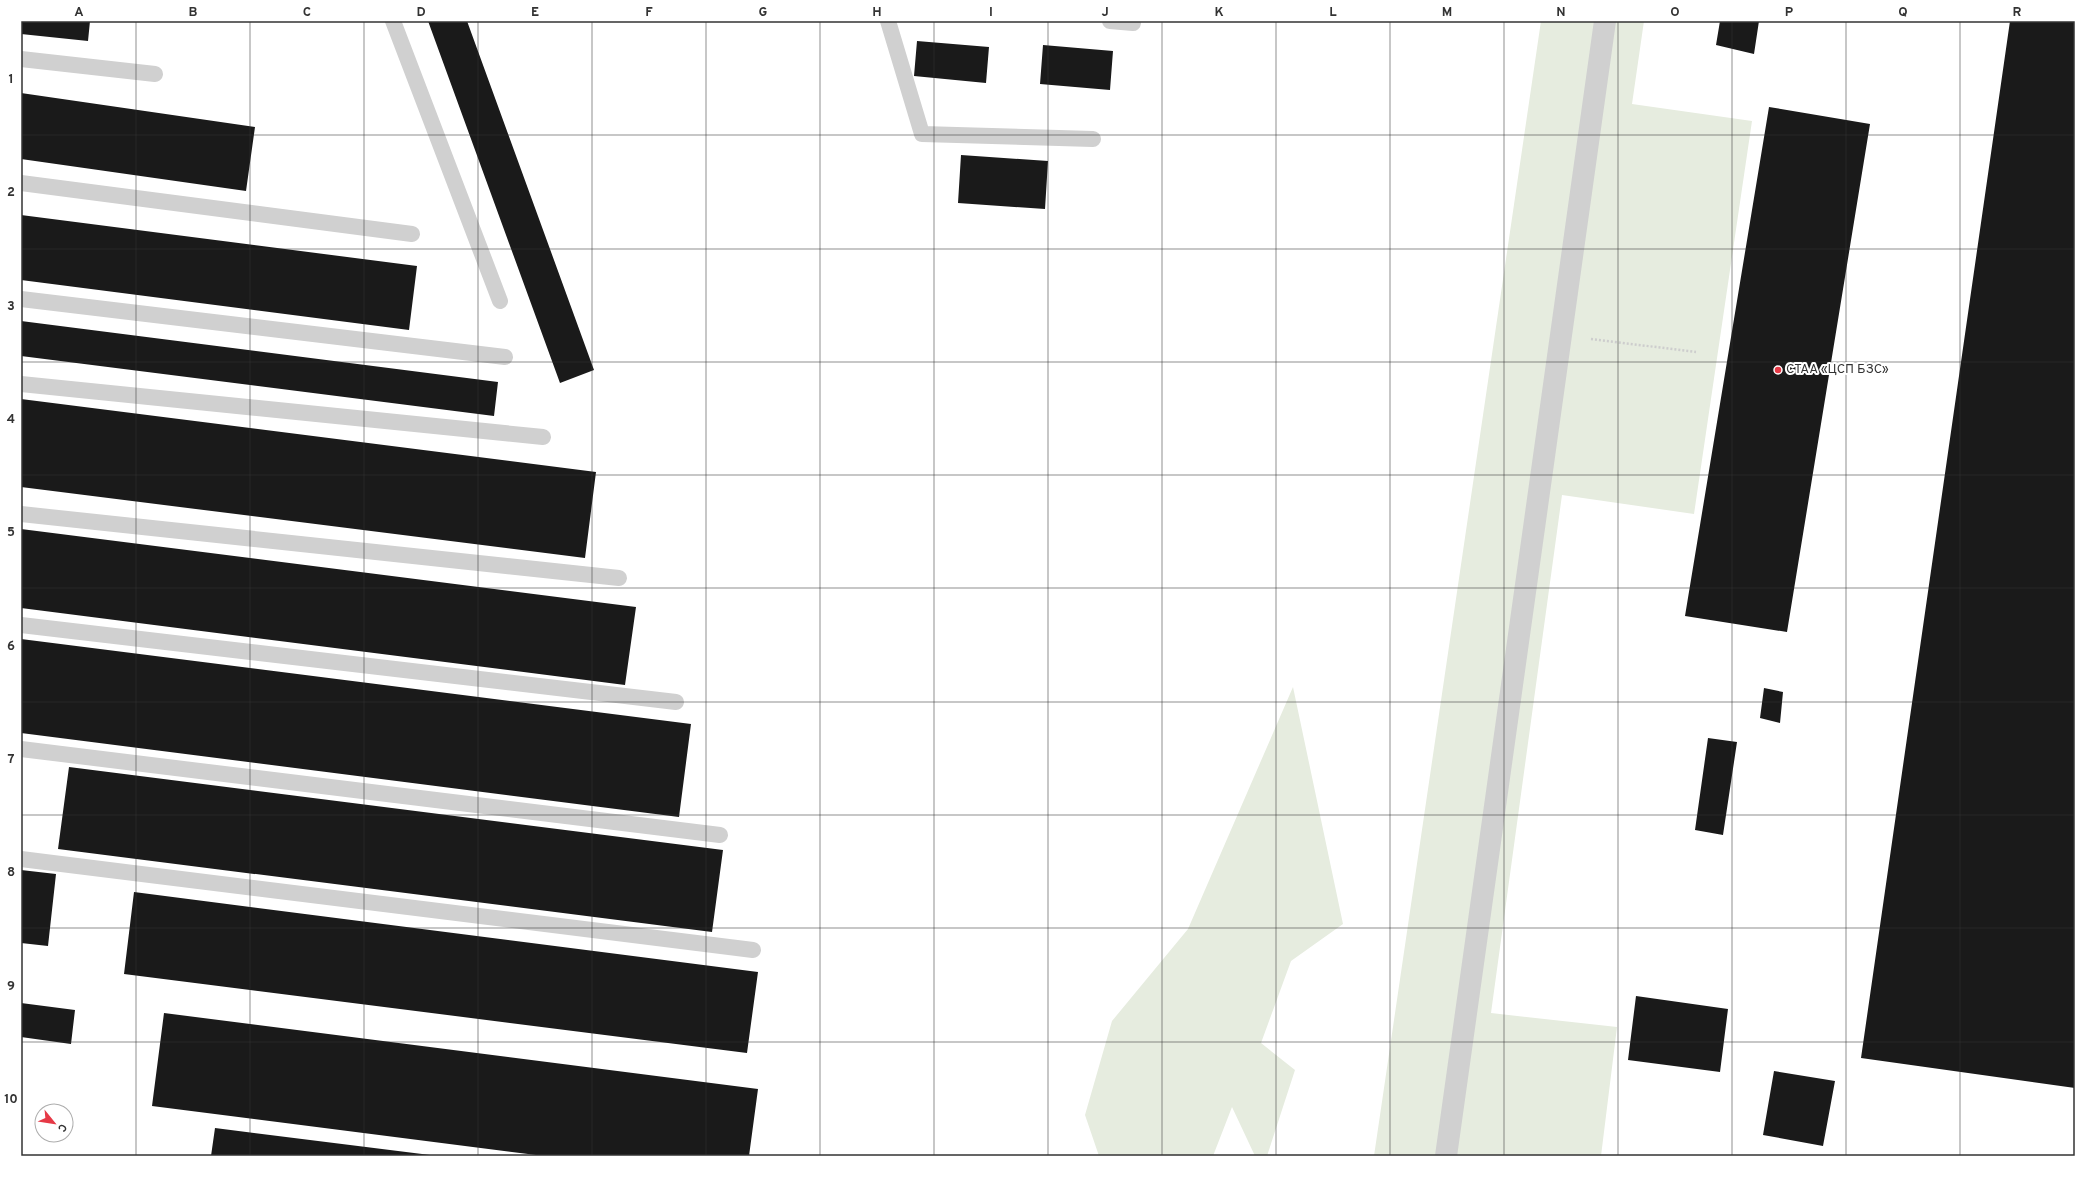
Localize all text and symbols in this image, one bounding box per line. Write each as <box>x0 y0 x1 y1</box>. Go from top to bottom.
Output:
text: A <box>74 5 84 21</box>
text: B <box>189 5 198 21</box>
text: C <box>303 5 311 21</box>
text: D <box>416 5 426 21</box>
text: E <box>531 5 539 21</box>
text: F <box>645 5 653 21</box>
text: G <box>759 5 768 21</box>
text: H <box>872 5 882 21</box>
text: I <box>989 5 993 21</box>
text: J <box>1101 5 1109 21</box>
text: K <box>1214 5 1224 21</box>
text: L <box>1329 5 1337 21</box>
text: M <box>1442 5 1452 21</box>
text: N <box>1556 5 1566 21</box>
text: O <box>1670 5 1680 21</box>
text: P <box>1785 5 1794 21</box>
text: Q <box>1898 5 1908 21</box>
text: R <box>2013 5 2022 21</box>
text: 1 <box>8 72 14 88</box>
text: 2 <box>7 185 15 201</box>
text: 3 <box>7 299 15 315</box>
place label: СТАА «ЦСП БЗС» <box>1786 362 1889 378</box>
marker: СТАА «ЦСП БЗС» <box>1773 365 1783 375</box>
text: 4 <box>7 412 15 428</box>
text: 5 <box>7 525 15 541</box>
text: 6 <box>7 639 15 655</box>
text: 7 <box>8 752 15 768</box>
text: 8 <box>7 865 15 881</box>
text: 9 <box>7 979 15 995</box>
text: 10 <box>4 1092 18 1108</box>
north arrow <box>34 1103 74 1143</box>
text: С <box>54 1121 70 1134</box>

